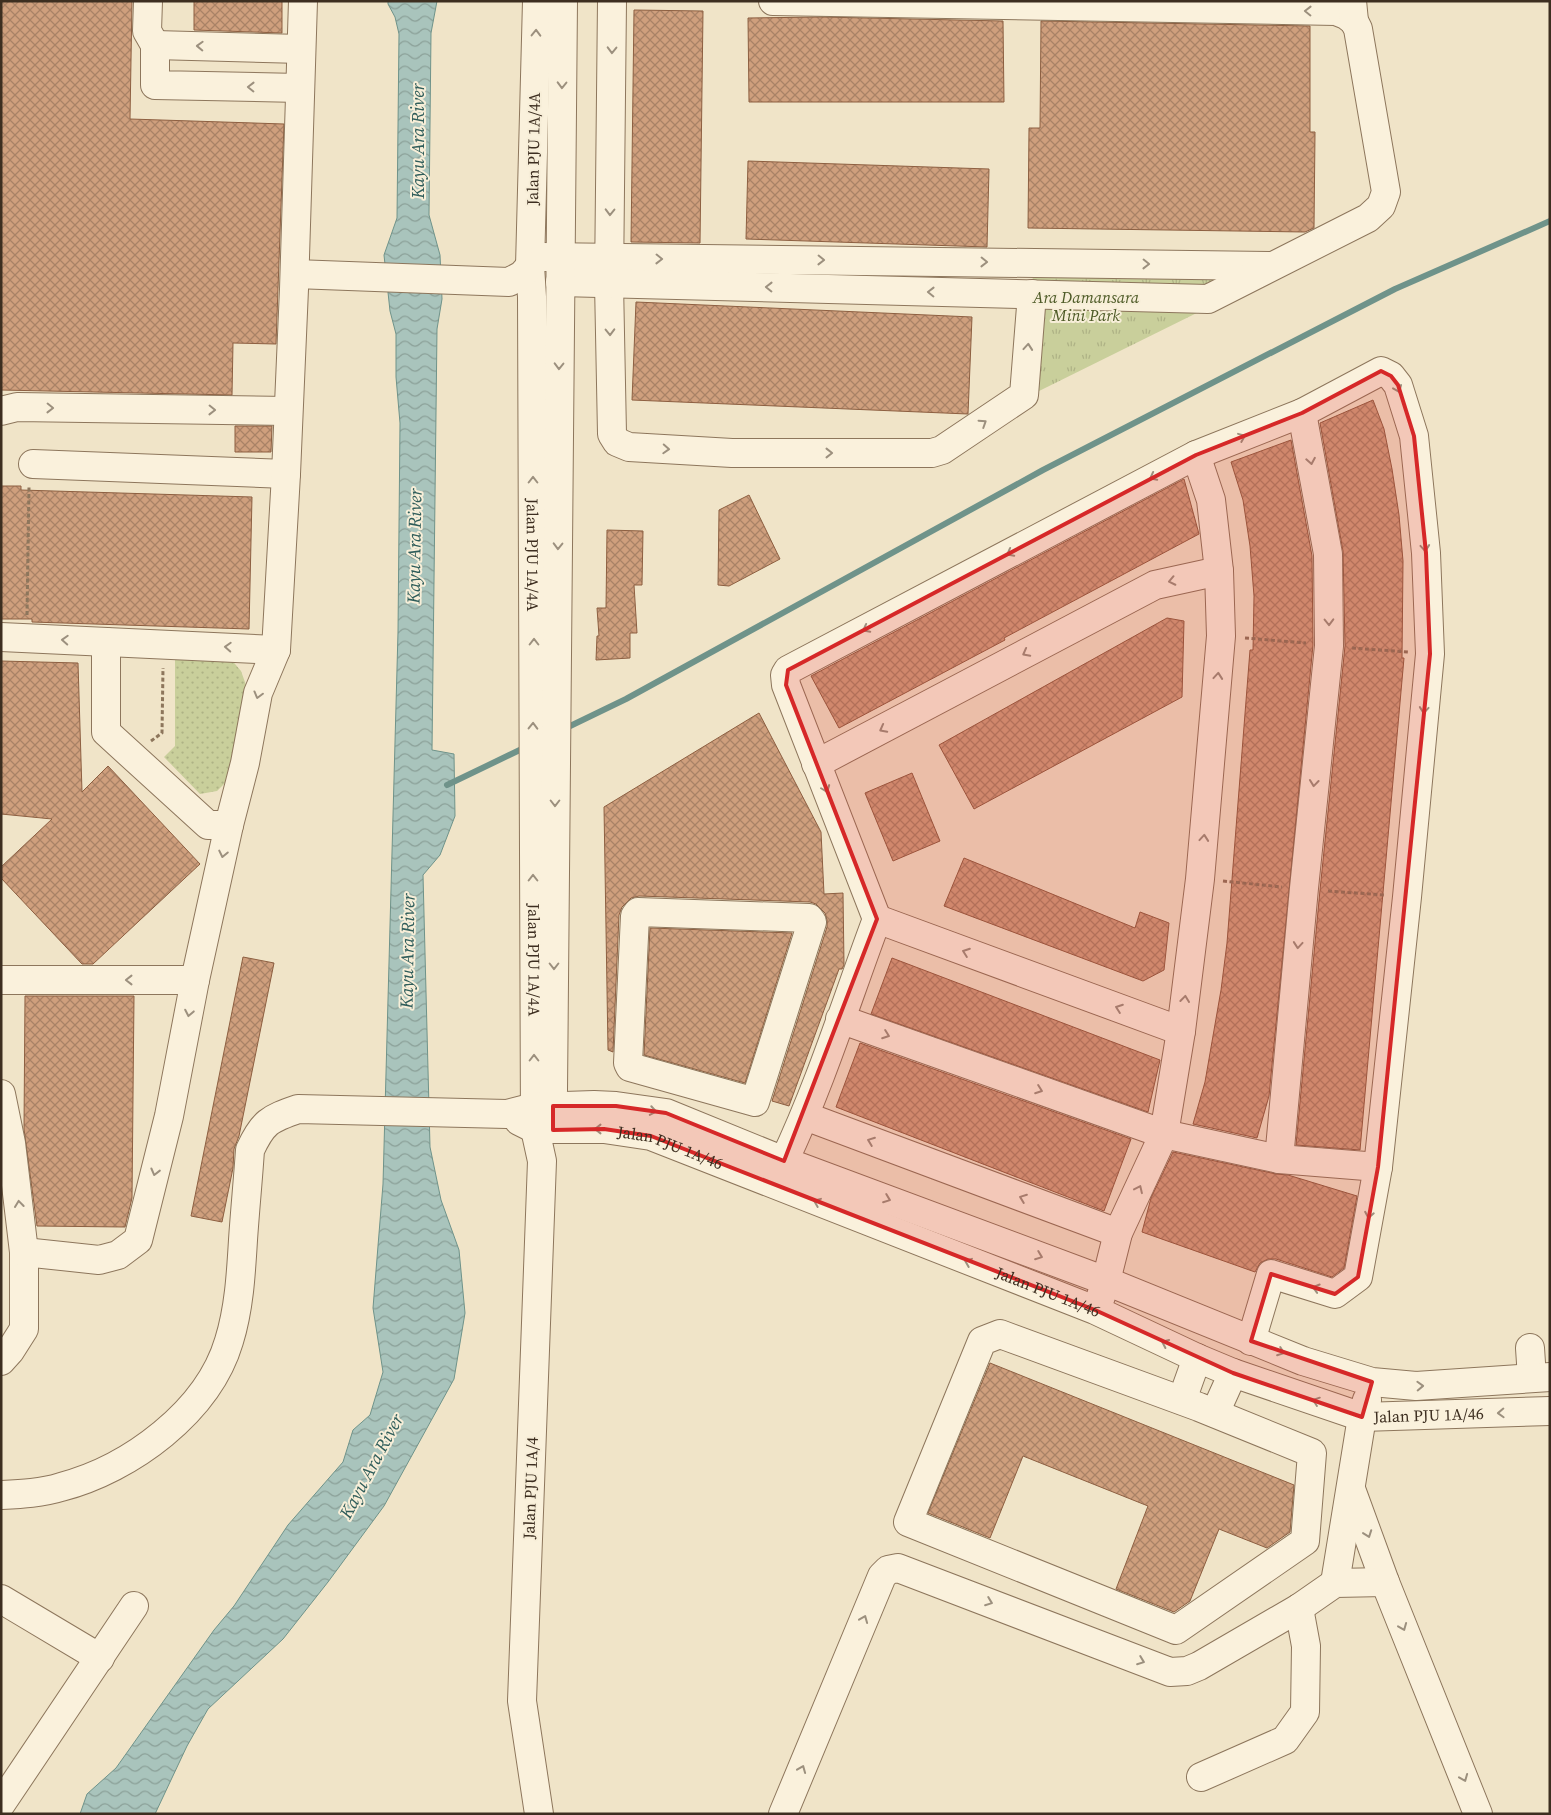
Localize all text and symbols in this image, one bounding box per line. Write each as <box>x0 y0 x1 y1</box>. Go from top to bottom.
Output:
one-way arrow <box>1304 6 1312 16</box>
one-way arrow <box>531 29 541 37</box>
one-way arrow <box>196 41 204 51</box>
one-way arrow <box>607 46 617 54</box>
one-way arrow <box>247 82 255 92</box>
one-way arrow <box>557 82 567 89</box>
water label: Kayu Ara River <box>405 83 430 200</box>
street label: Jalan PJU 1A/4A <box>521 92 545 207</box>
one-way arrow <box>605 209 616 217</box>
one-way arrow <box>655 253 663 264</box>
one-way arrow <box>818 255 825 265</box>
one-way arrow <box>980 257 988 267</box>
one-way arrow <box>1142 259 1150 269</box>
one-way arrow <box>765 282 773 293</box>
one-way arrow <box>927 286 935 297</box>
park label: Ara Damansara Mini Park <box>1032 286 1140 326</box>
one-way arrow <box>605 328 615 336</box>
one-way arrow <box>1022 342 1033 350</box>
one-way arrow <box>554 362 564 370</box>
one-way arrow <box>1392 384 1403 393</box>
one-way arrow <box>46 403 54 413</box>
one-way arrow <box>208 405 216 415</box>
one-way arrow <box>977 420 986 429</box>
one-way arrow <box>1237 432 1246 443</box>
one-way arrow <box>663 443 671 454</box>
one-way arrow <box>826 448 833 458</box>
one-way arrow <box>1305 456 1315 465</box>
one-way arrow <box>1150 471 1159 481</box>
one-way arrow <box>528 475 538 483</box>
water label: Kayu Ara River <box>400 487 428 605</box>
street label: Jalan PJU 1A/4A <box>522 497 544 612</box>
one-way arrow <box>553 542 563 550</box>
one-way arrow <box>1420 544 1431 552</box>
one-way arrow <box>1006 547 1015 557</box>
one-way arrow <box>1167 575 1176 586</box>
one-way arrow <box>1323 618 1334 626</box>
one-way arrow <box>862 623 871 633</box>
one-way arrow <box>61 635 69 645</box>
one-way arrow <box>529 638 539 646</box>
one-way arrow <box>224 642 232 653</box>
one-way arrow <box>1023 647 1032 657</box>
one-way arrow <box>1212 671 1223 679</box>
one-way arrow <box>253 691 264 700</box>
one-way arrow <box>1419 707 1430 715</box>
one-way arrow <box>528 722 538 730</box>
one-way arrow <box>879 723 888 733</box>
one-way arrow <box>1309 780 1320 788</box>
one-way arrow <box>819 784 830 793</box>
one-way arrow <box>550 800 560 807</box>
one-way arrow <box>1198 833 1209 841</box>
one-way arrow <box>218 849 229 858</box>
one-way arrow <box>528 874 538 882</box>
water label: Kayu Ara River <box>393 892 421 1010</box>
street label: Jalan PJU 1A/4A <box>523 902 546 1017</box>
one-way arrow <box>1293 941 1304 949</box>
one-way arrow <box>962 948 971 958</box>
one-way arrow <box>549 962 559 970</box>
one-way arrow <box>124 975 132 985</box>
one-way arrow <box>1179 995 1190 1003</box>
one-way arrow <box>1115 1004 1123 1014</box>
one-way arrow <box>184 1008 194 1017</box>
one-way arrow <box>881 1029 889 1039</box>
one-way arrow <box>529 1054 539 1062</box>
one-way arrow <box>1034 1084 1043 1094</box>
one-way arrow <box>649 1105 657 1115</box>
street label: Jalan PJU 1A/46 <box>615 1120 727 1174</box>
one-way arrow <box>593 1124 601 1134</box>
one-way arrow <box>867 1136 876 1147</box>
one-way arrow <box>150 1167 161 1176</box>
one-way arrow <box>1132 1185 1143 1194</box>
one-way arrow <box>882 1193 890 1203</box>
one-way arrow <box>1019 1194 1028 1204</box>
one-way arrow <box>813 1198 822 1208</box>
one-way arrow <box>14 1199 24 1208</box>
one-way arrow <box>1365 1211 1375 1219</box>
one-way arrow <box>1034 1250 1043 1260</box>
one-way arrow <box>964 1257 973 1268</box>
street label: Jalan PJU 1A/46 <box>992 1261 1104 1322</box>
one-way arrow <box>1312 1283 1320 1293</box>
one-way arrow <box>1161 1339 1170 1349</box>
one-way arrow <box>1276 1346 1285 1357</box>
one-way arrow <box>1416 1380 1424 1391</box>
one-way arrow <box>1313 1397 1321 1407</box>
street label: Jalan PJU 1A/46 <box>1372 1402 1484 1428</box>
water label: Kayu Ara River <box>332 1408 409 1524</box>
one-way arrow <box>1497 1408 1504 1418</box>
street label: Jalan PJU 1A/4 <box>517 1436 543 1541</box>
one-way arrow <box>1362 1530 1372 1538</box>
one-way arrow <box>984 1596 993 1606</box>
one-way arrow <box>858 1615 868 1623</box>
one-way arrow <box>1398 1623 1408 1631</box>
one-way arrow <box>1136 1655 1144 1665</box>
one-way arrow <box>795 1765 806 1774</box>
one-way arrow <box>1458 1774 1468 1782</box>

